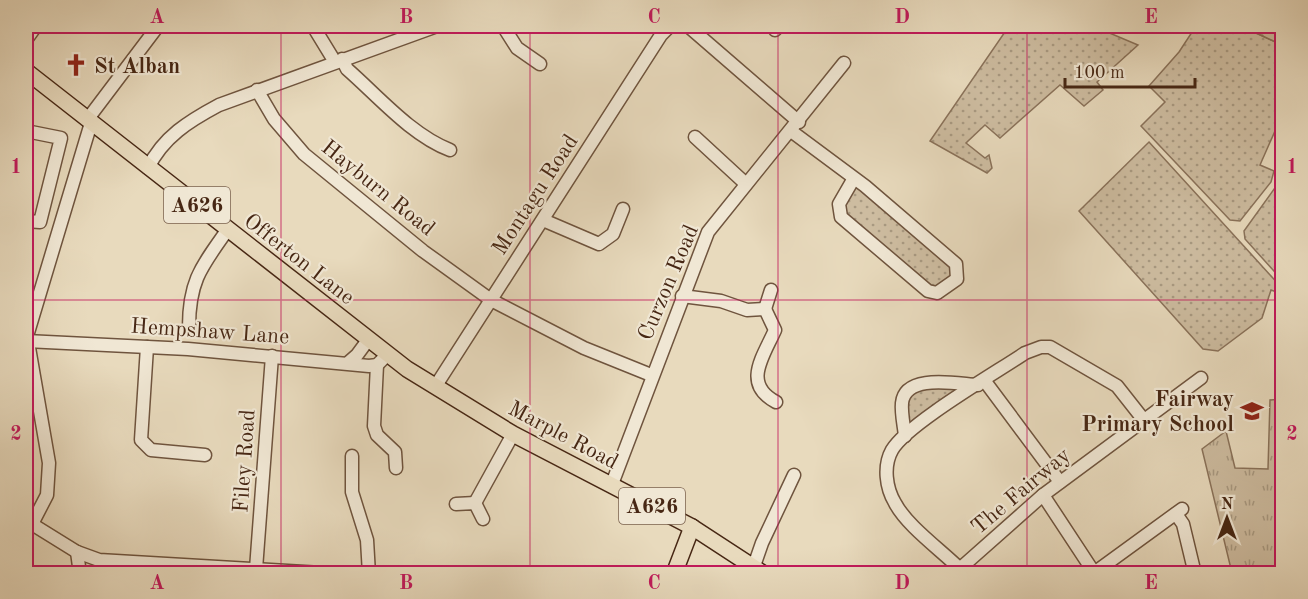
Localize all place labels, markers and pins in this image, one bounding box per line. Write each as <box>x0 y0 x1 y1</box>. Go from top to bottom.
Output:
church icon: St Alban <box>63 52 89 78</box>
place label: St Alban <box>94 56 180 78</box>
place label: Fairway Primary School <box>1081 389 1234 436</box>
school or university icon: Fairway Primary School <box>1239 398 1265 424</box>

